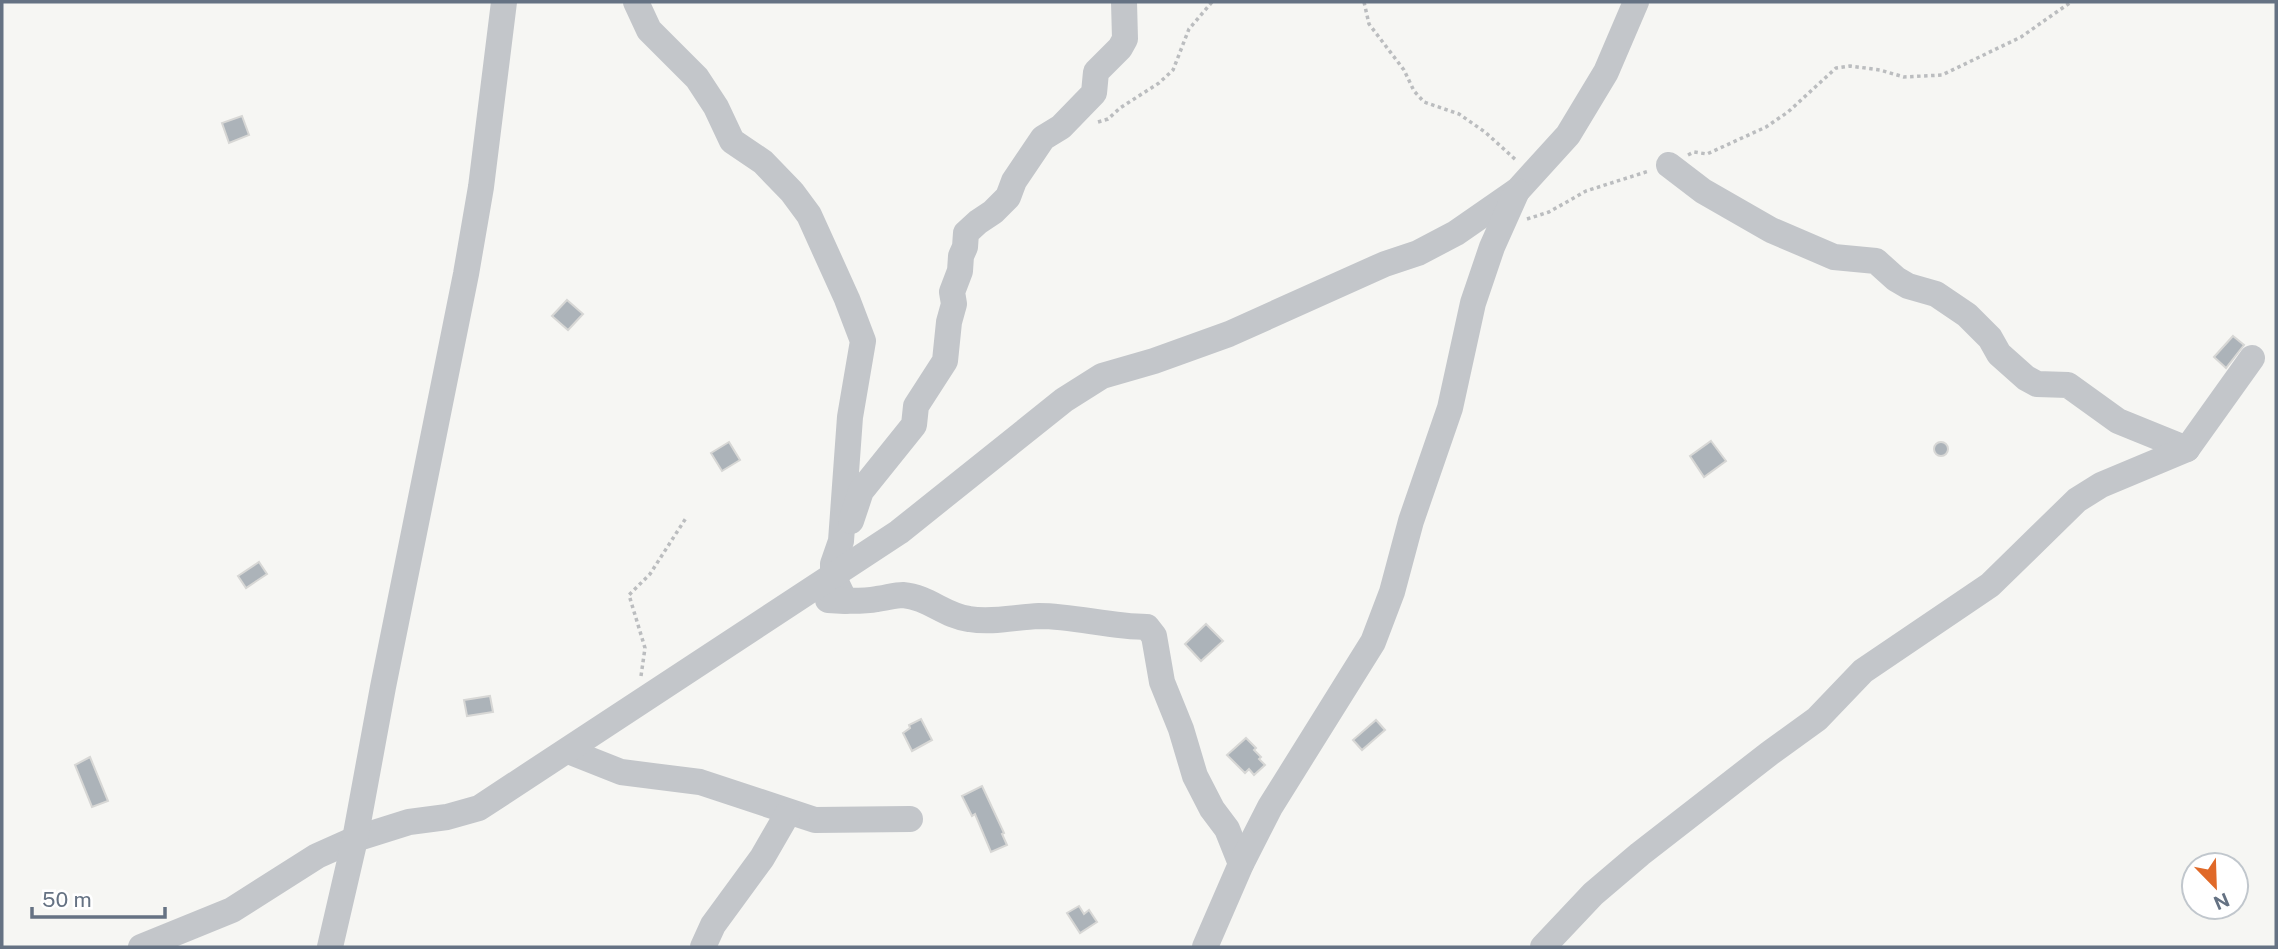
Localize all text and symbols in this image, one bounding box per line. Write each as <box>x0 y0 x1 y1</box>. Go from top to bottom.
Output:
north arrow <box>2180 851 2250 921</box>
scale bar <box>32 876 164 920</box>
text: 50 m <box>42 887 92 912</box>
text: N <box>2211 889 2233 915</box>

